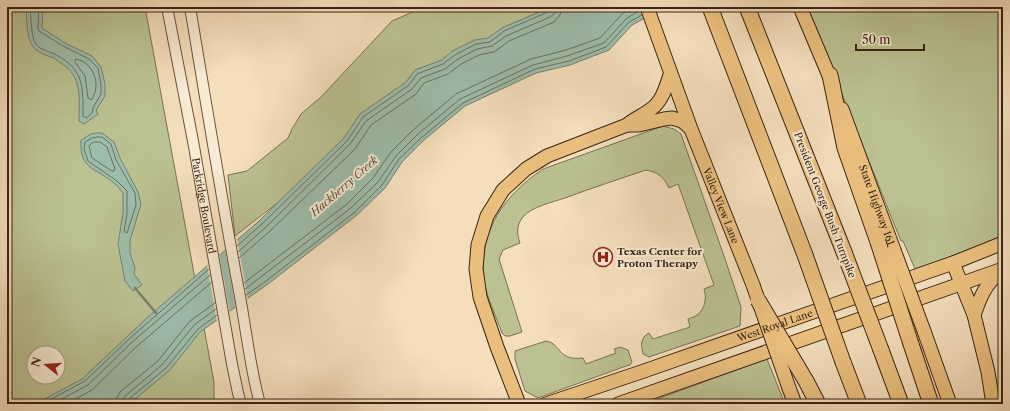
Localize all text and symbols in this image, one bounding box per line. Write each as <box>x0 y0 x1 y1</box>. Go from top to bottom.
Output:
scale bar <box>856 26 924 52</box>
text: 50 m <box>862 32 891 47</box>
street label: President George Bush Turnpike <box>791 130 859 280</box>
water label: Hackberry Creek <box>307 153 381 220</box>
street label: Parkridge Boulevard <box>190 157 219 254</box>
street label: State Highway 161 <box>857 163 898 247</box>
street label: Valley View Lane <box>700 165 742 246</box>
place label: Texas Center for Proton Therapy <box>617 245 702 270</box>
hospital icon: Texas Center for Proton Therapy <box>592 246 614 268</box>
street label: West Royal Lane <box>734 306 815 345</box>
north arrow <box>26 345 66 385</box>
text: N <box>28 355 45 369</box>

